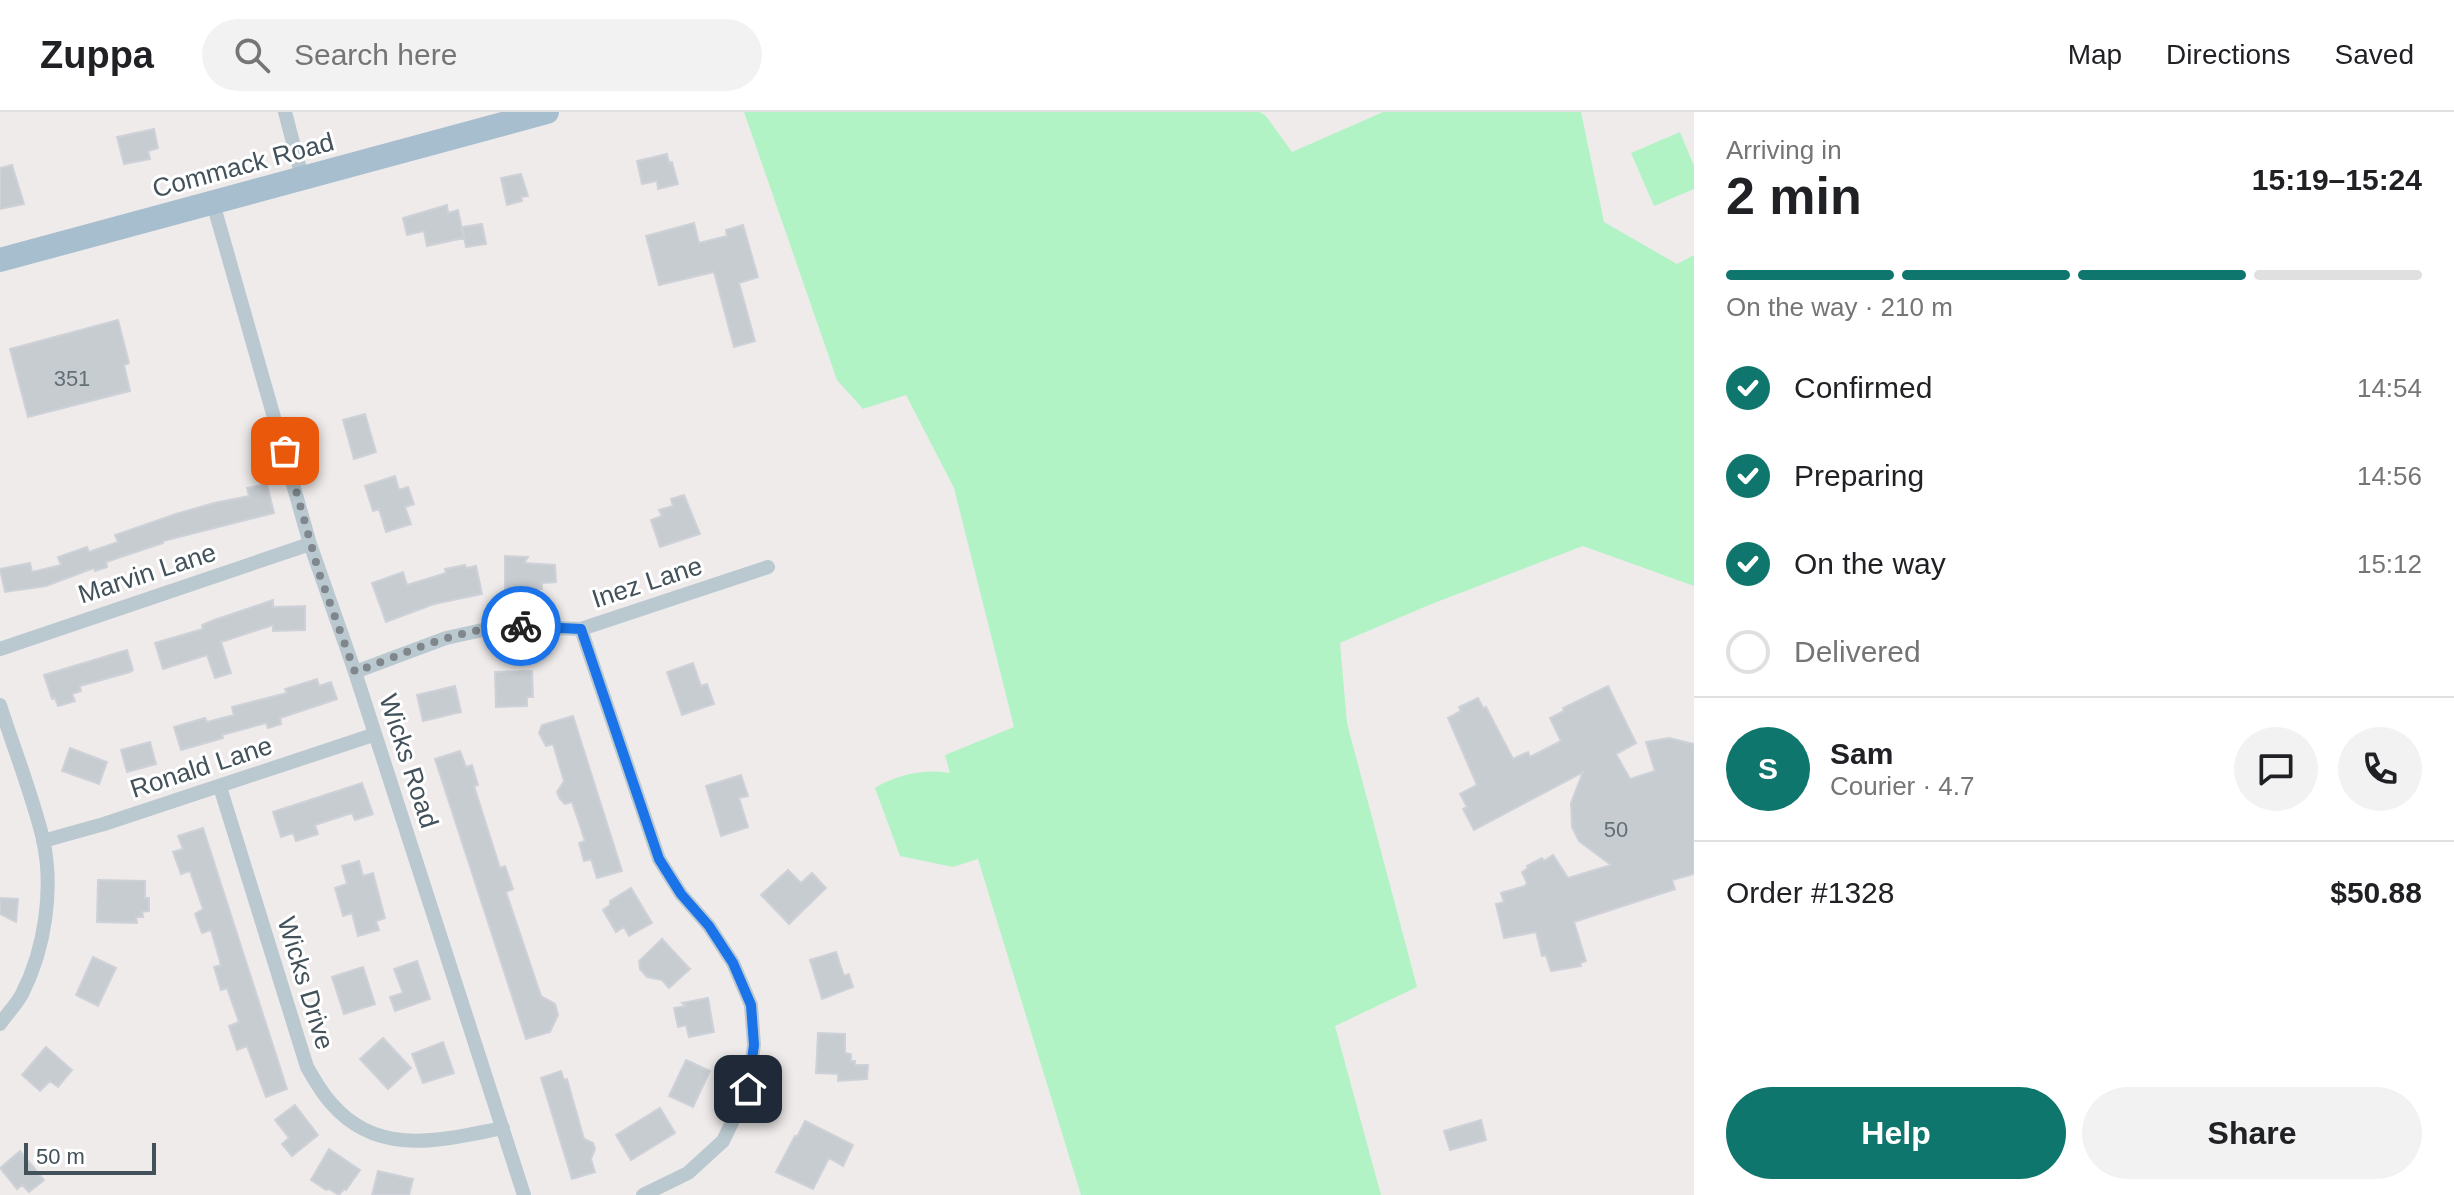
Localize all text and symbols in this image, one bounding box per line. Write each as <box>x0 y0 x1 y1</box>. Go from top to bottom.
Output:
search box <box>202 19 762 91</box>
icon: search <box>230 33 274 77</box>
text: Zuppa <box>40 34 154 76</box>
text: Search here <box>294 38 457 71</box>
text: Map <box>2068 39 2122 70</box>
text: Directions <box>2166 39 2291 70</box>
text: Saved <box>2335 39 2414 70</box>
street label: Commack Road <box>149 126 337 204</box>
text: Arriving in <box>1726 135 1842 165</box>
text: 15:19–15:24 <box>2252 163 2422 196</box>
text: 2 min <box>1726 167 1862 225</box>
text: On the way · 210 m <box>1726 292 1953 322</box>
house number: 351 <box>54 366 90 391</box>
icon: check <box>1726 366 1770 410</box>
text: Confirmed <box>1794 371 1932 404</box>
text: 14:54 <box>2357 373 2422 403</box>
pin <box>251 417 319 485</box>
icon: bag <box>263 429 307 473</box>
icon: check <box>1726 454 1770 498</box>
text: Preparing <box>1794 459 1924 492</box>
text: 14:56 <box>2357 461 2422 491</box>
street label: Marvin Lane <box>74 537 220 609</box>
icon: check <box>1726 542 1770 586</box>
text: On the way <box>1794 547 1946 580</box>
text: 15:12 <box>2357 549 2422 579</box>
street label: Inez Lane <box>588 550 706 614</box>
courier <box>481 586 561 666</box>
icon: bike <box>499 604 543 648</box>
text: Delivered <box>1794 635 1921 668</box>
street label: Wicks Road <box>373 690 445 832</box>
button: chat <box>2234 727 2318 811</box>
button: phone <box>2338 727 2422 811</box>
street label: Ronald Lane <box>126 730 276 804</box>
text: Sam <box>1830 737 1893 770</box>
text: S <box>1758 752 1778 785</box>
text: Courier · 4.7 <box>1830 771 1975 801</box>
house number: 50 <box>1604 817 1628 842</box>
text: Order #1328 <box>1726 876 1894 909</box>
text: $50.88 <box>2330 876 2422 909</box>
street label: Wicks Drive <box>272 913 340 1053</box>
pin <box>714 1055 782 1123</box>
icon: home <box>726 1067 770 1111</box>
button: Help <box>1726 1087 2066 1179</box>
button: Share <box>2082 1087 2422 1179</box>
scale bar <box>24 1139 156 1175</box>
text: 50 m <box>36 1144 85 1169</box>

